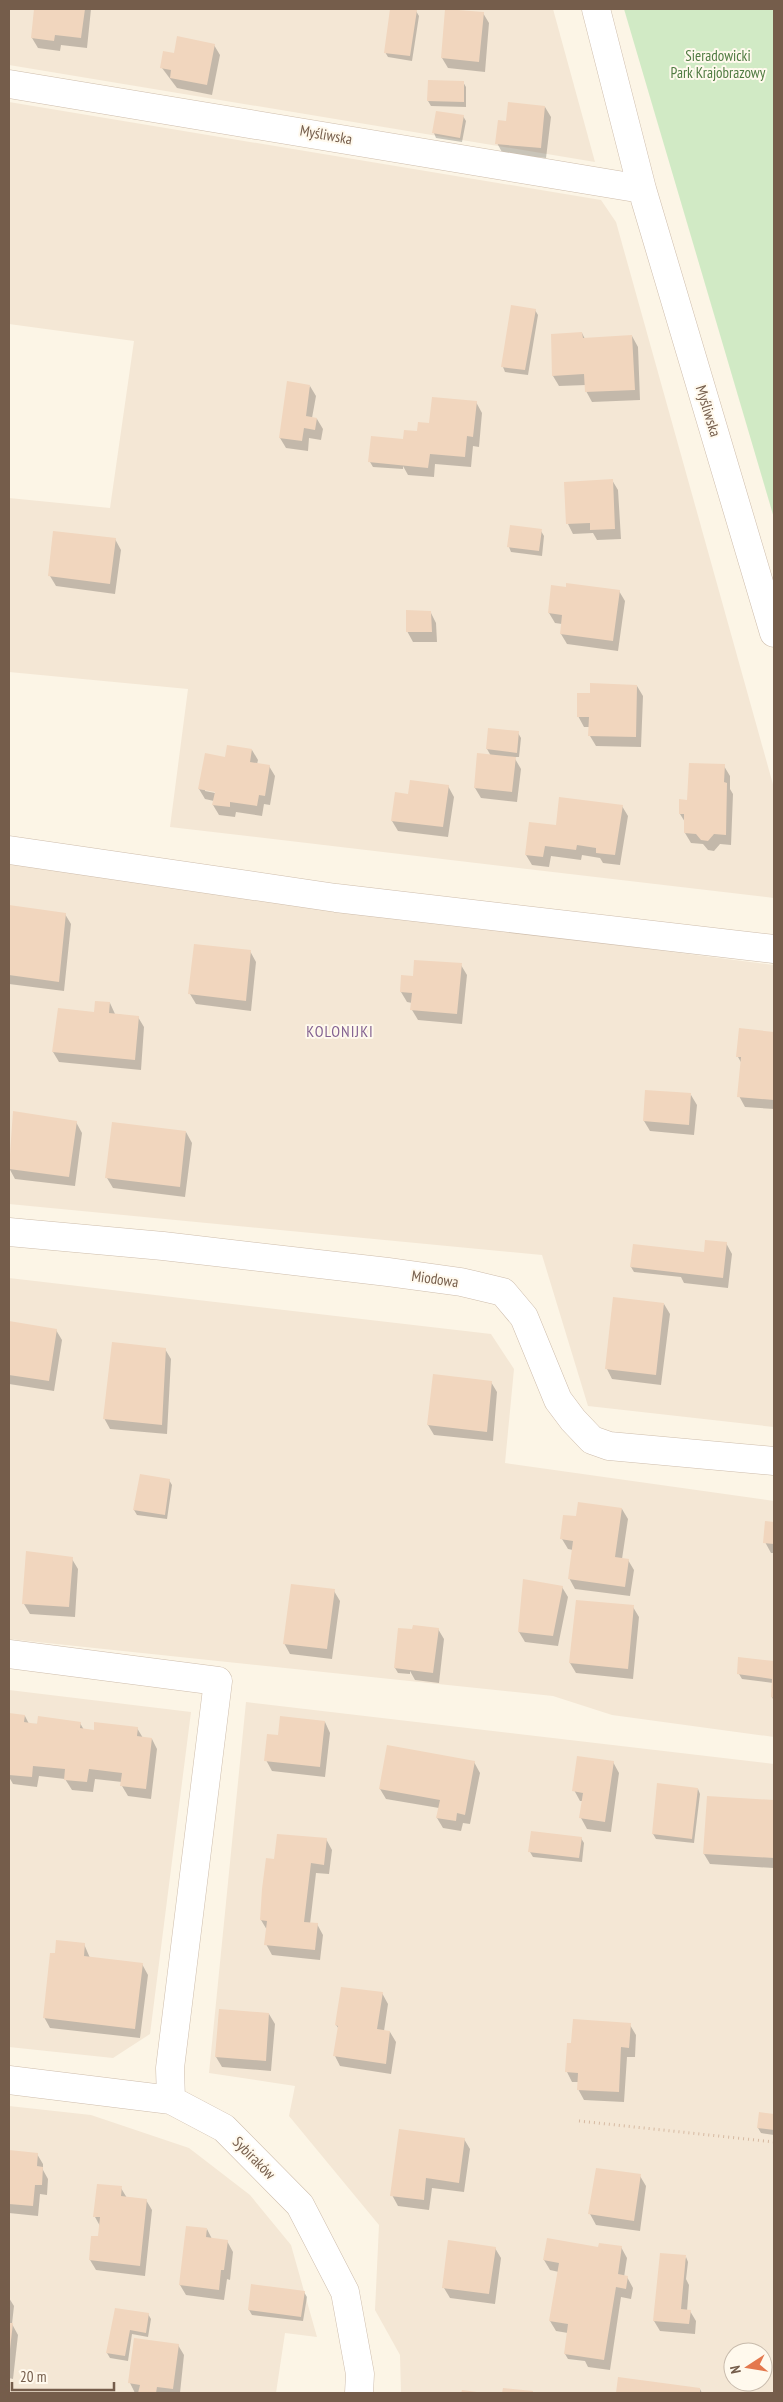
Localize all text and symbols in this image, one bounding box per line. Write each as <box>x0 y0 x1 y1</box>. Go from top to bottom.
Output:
park label: Sieradowicki Park Krajobrazowy <box>671 46 766 82</box>
street label: Myśliwska <box>298 121 354 148</box>
street label: Myśliwska <box>692 383 725 439</box>
district label: KOLONIJKI <box>306 1021 374 1041</box>
street label: Miodowa <box>410 1266 460 1291</box>
street label: Sybiraków <box>229 2132 280 2183</box>
north arrow <box>723 2342 773 2392</box>
scale bar <box>12 2360 115 2392</box>
text: N <box>726 2364 745 2375</box>
text: 20 m <box>20 2367 46 2386</box>

